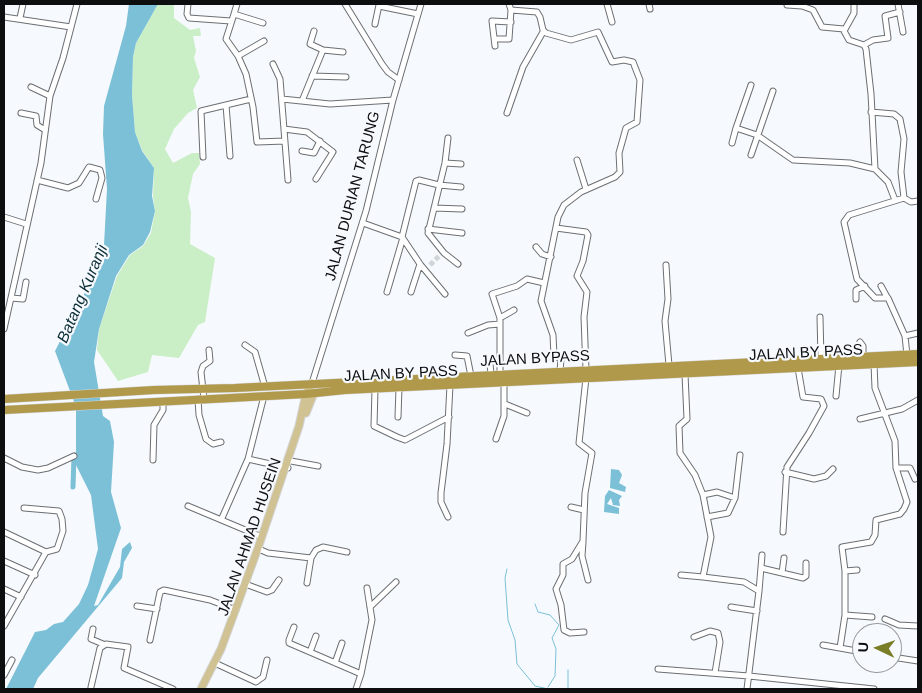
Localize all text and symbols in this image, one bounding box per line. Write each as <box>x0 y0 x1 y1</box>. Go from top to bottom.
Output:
street label: JALAN DURIAN TARUNG <box>322 109 384 283</box>
water label: Batang Kuranji <box>54 242 112 346</box>
street label: JALAN BY PASS <box>749 341 863 365</box>
street label: JALAN BYPASS <box>480 347 590 371</box>
street label: JALAN BY PASS <box>344 362 458 386</box>
street label: JALAN AHMAD HUSEIN <box>214 456 286 618</box>
north arrow <box>852 623 902 673</box>
text: U <box>855 642 871 653</box>

